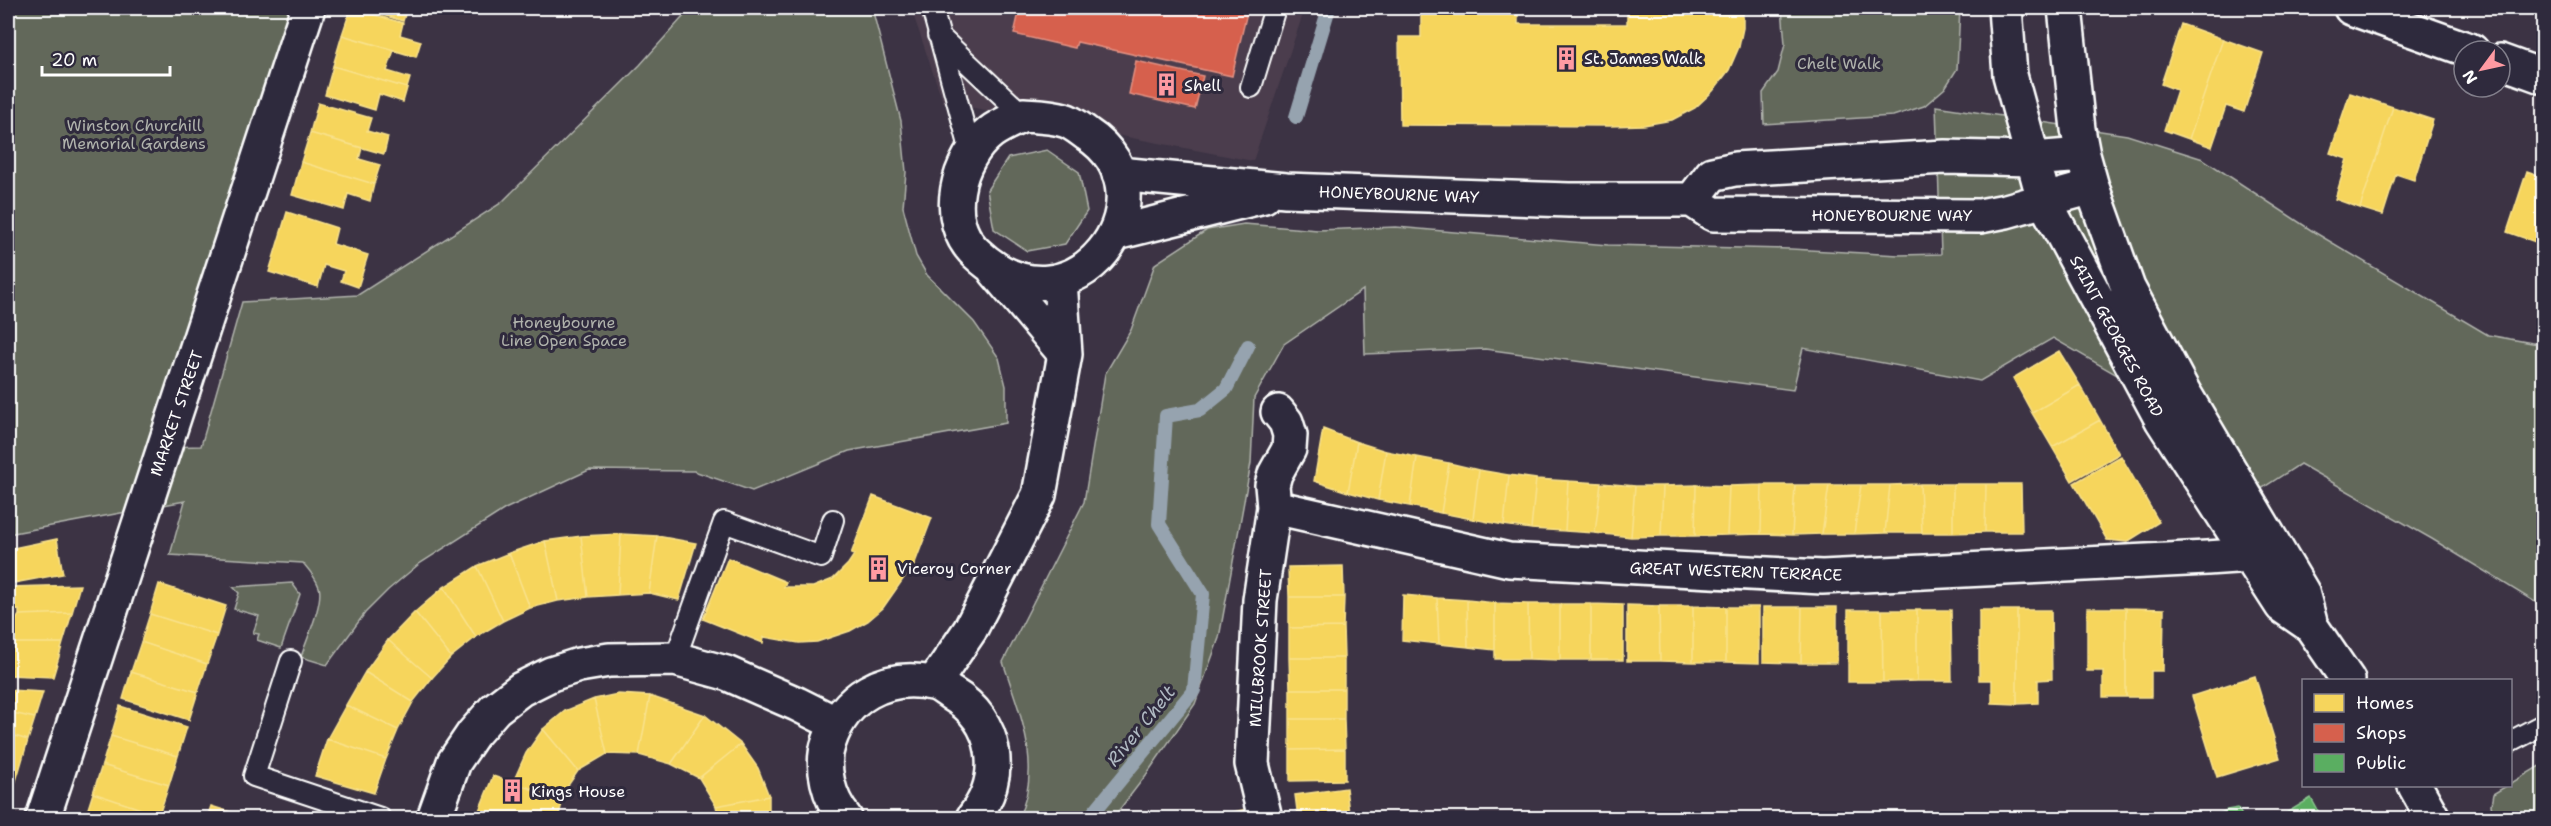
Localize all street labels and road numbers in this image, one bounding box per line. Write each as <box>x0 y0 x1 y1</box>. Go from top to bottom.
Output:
street label: HONEYBOURNE WAY <box>1318 181 1480 208</box>
street label: HONEYBOURNE WAY <box>1812 205 1973 226</box>
street label: SAINT GEORGES ROAD <box>2065 252 2168 421</box>
street label: MARKET STREET <box>145 347 208 479</box>
street label: GREAT WESTERN TERRACE <box>1629 557 1843 586</box>
street label: MILLBROOK STREET <box>1244 568 1277 728</box>

